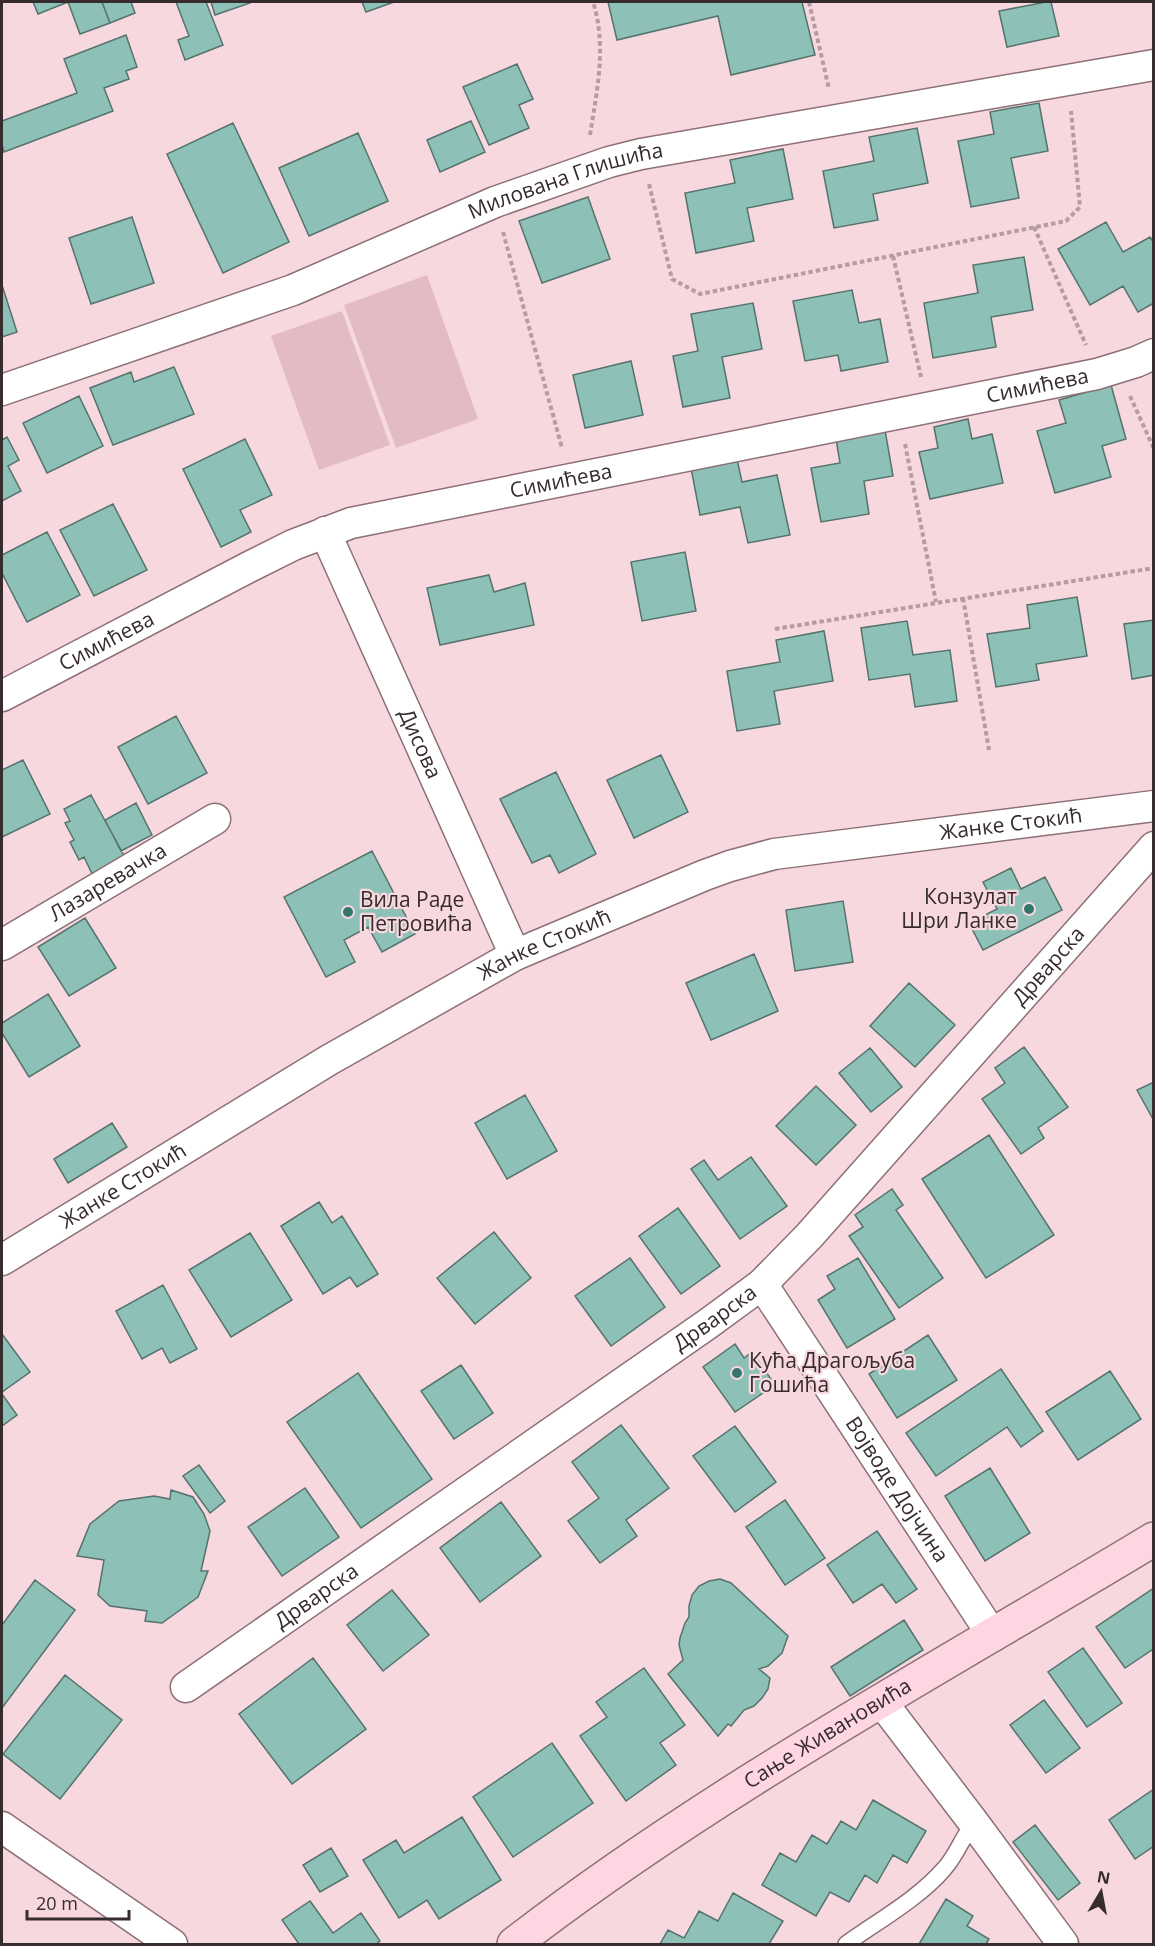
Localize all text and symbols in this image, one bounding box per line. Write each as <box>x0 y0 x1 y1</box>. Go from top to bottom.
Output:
street label: Милована Глишића <box>463 135 665 225</box>
street label: Симићева <box>984 361 1091 409</box>
street label: Симићева <box>507 456 614 504</box>
street label: Симићева <box>54 604 159 677</box>
street label: Дисова <box>393 704 449 783</box>
street label: Жанке Стокић <box>938 800 1084 846</box>
street label: Лазаревачка <box>43 836 171 927</box>
place label: Конзулат Шри Ланке <box>901 882 1017 934</box>
place label: Вила Раде Петровића <box>360 885 472 937</box>
street label: Жанке Стокић <box>472 901 615 986</box>
marker: Конзулат Шри Ланке <box>1022 902 1036 916</box>
marker: Вила Раде Петровића <box>341 905 355 919</box>
street label: Дрварска <box>1005 920 1090 1011</box>
street label: Жанке Стокић <box>54 1136 191 1234</box>
street label: Дрварска <box>667 1278 762 1357</box>
place label: Кућа Драгољуба Гошића <box>749 1346 915 1398</box>
marker: Кућа Драгољуба Гошића <box>730 1366 744 1380</box>
street label: Војводе Дојчина <box>840 1411 956 1567</box>
street label: Дрварска <box>268 1556 364 1634</box>
street label: Сање Живановића <box>738 1671 916 1794</box>
north arrow <box>1071 1862 1131 1922</box>
text: N <box>1095 1865 1112 1889</box>
scale bar <box>27 1883 129 1921</box>
text: 20 m <box>36 1891 78 1915</box>

